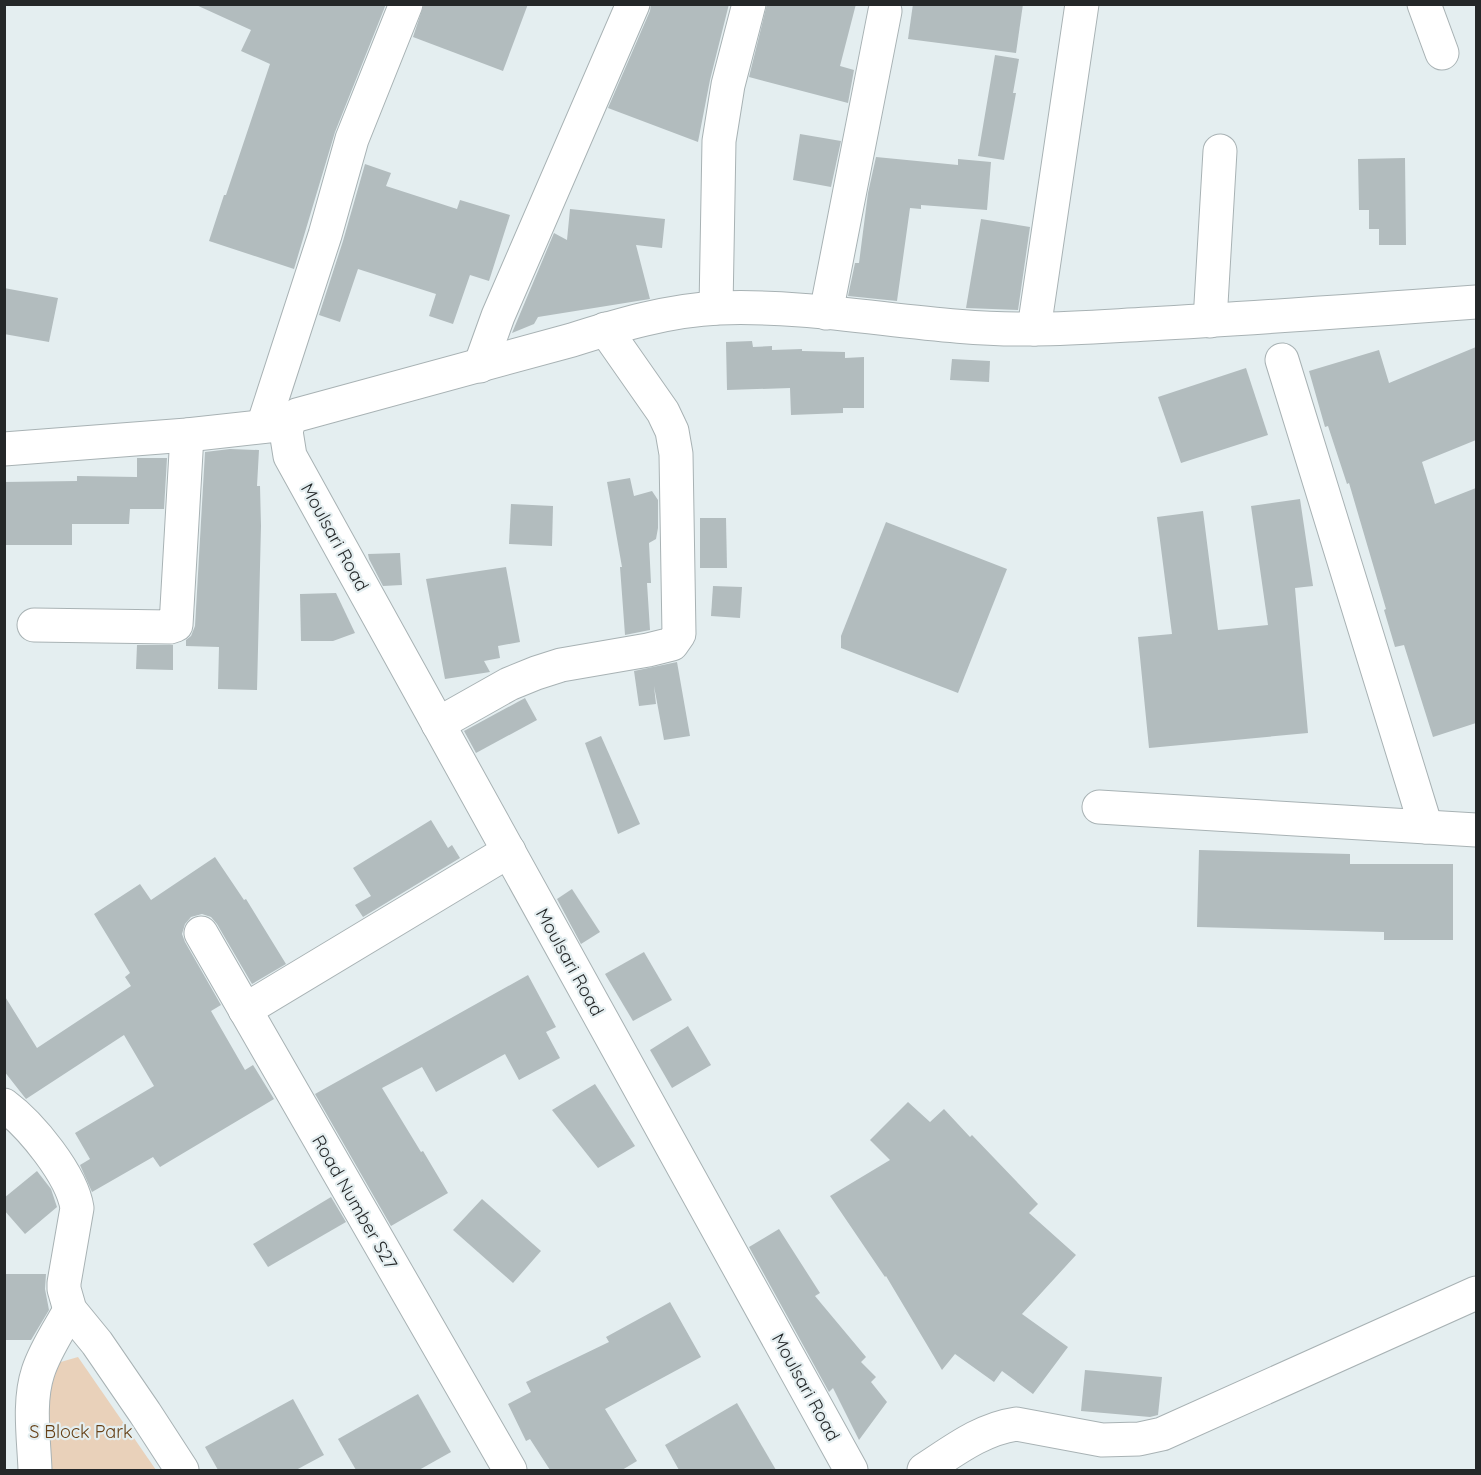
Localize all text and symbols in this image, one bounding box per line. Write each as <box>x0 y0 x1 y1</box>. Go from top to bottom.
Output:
street label: Moulsari Road <box>296 479 374 595</box>
street label: Moulsari Road <box>531 904 609 1020</box>
street label: Road Number S27 <box>307 1131 403 1273</box>
street label: Moulsari Road <box>767 1329 845 1445</box>
park label: S Block Park <box>29 1420 133 1443</box>

